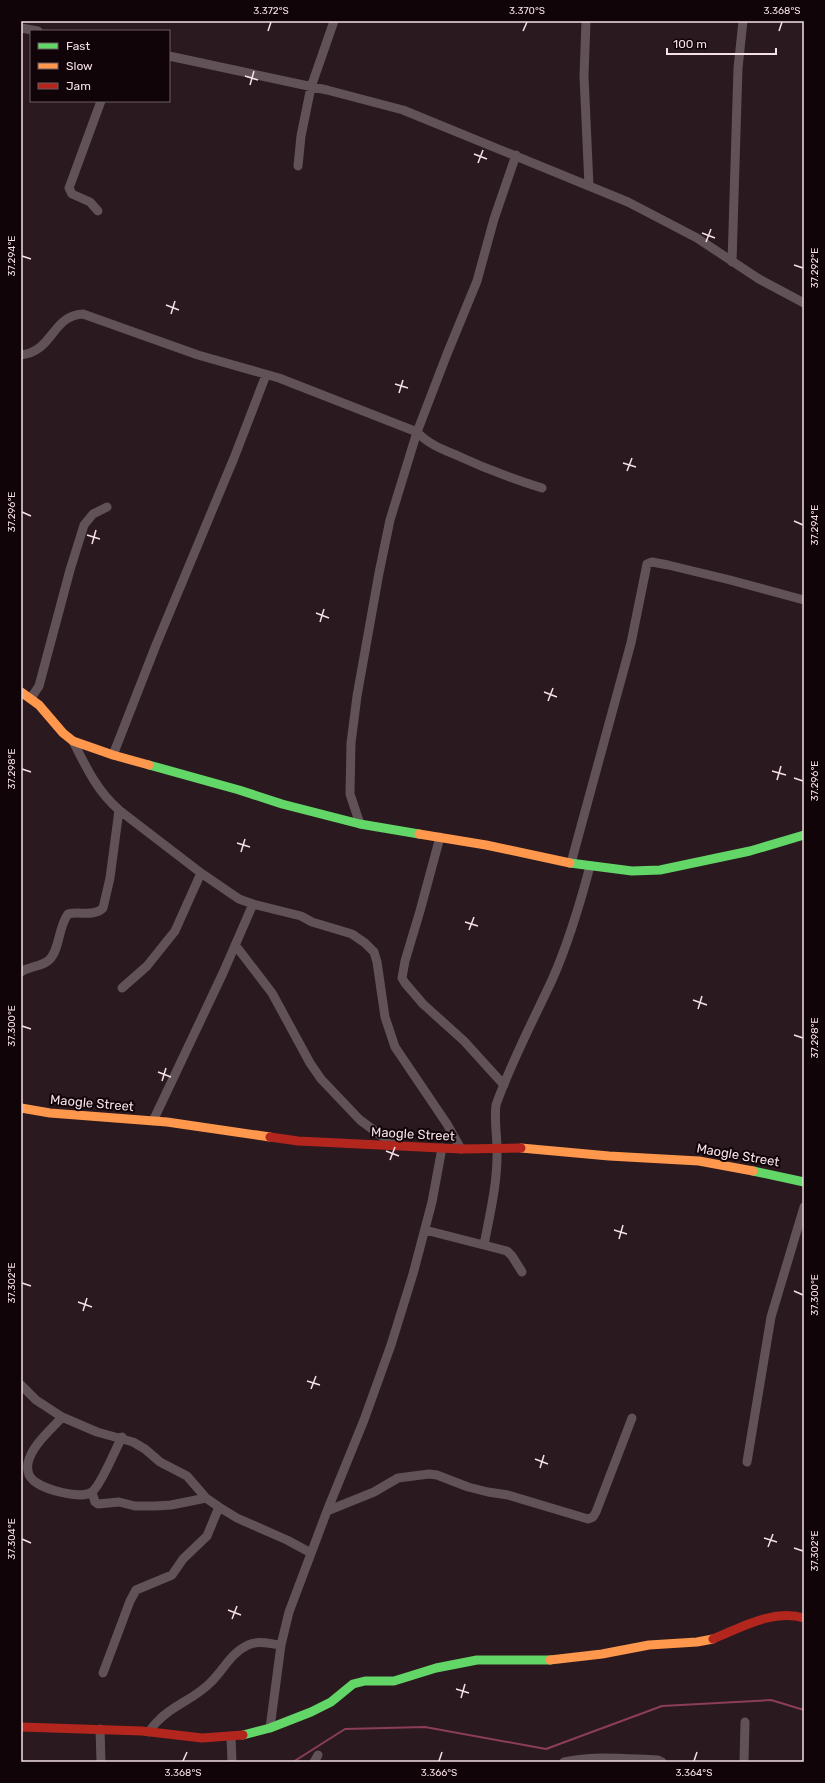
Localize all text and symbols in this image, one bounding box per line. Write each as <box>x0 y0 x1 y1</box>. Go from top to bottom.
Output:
text: 3.372°S <box>253 5 289 17</box>
text: 3.370°S <box>509 5 545 17</box>
text: 3.368°S <box>763 5 801 17</box>
legend <box>30 30 170 102</box>
scale bar <box>667 30 776 56</box>
text: 100 m <box>673 37 707 51</box>
text: Fast <box>66 39 90 53</box>
text: Slow <box>66 59 93 73</box>
text: Jam <box>66 79 91 93</box>
text: 37.294°E <box>6 236 18 276</box>
text: 37.292°E <box>809 248 821 288</box>
text: 37.296°E <box>6 492 18 532</box>
text: 37.294°E <box>809 505 821 545</box>
text: 37.298°E <box>6 748 18 790</box>
text: 37.296°E <box>809 761 821 801</box>
text: 37.300°E <box>6 1005 18 1047</box>
text: 37.298°E <box>809 1017 821 1059</box>
street label: Maogle Street <box>49 1092 134 1115</box>
street label: Maogle Street <box>371 1124 455 1145</box>
street label: Maogle Street <box>695 1140 781 1171</box>
text: 37.302°E <box>6 1262 18 1304</box>
text: 37.300°E <box>809 1274 821 1316</box>
text: 37.304°E <box>6 1518 18 1560</box>
text: 37.302°E <box>809 1530 821 1572</box>
text: 3.368°S <box>164 1767 202 1779</box>
text: 3.366°S <box>421 1767 457 1779</box>
text: 3.364°S <box>676 1767 712 1779</box>

